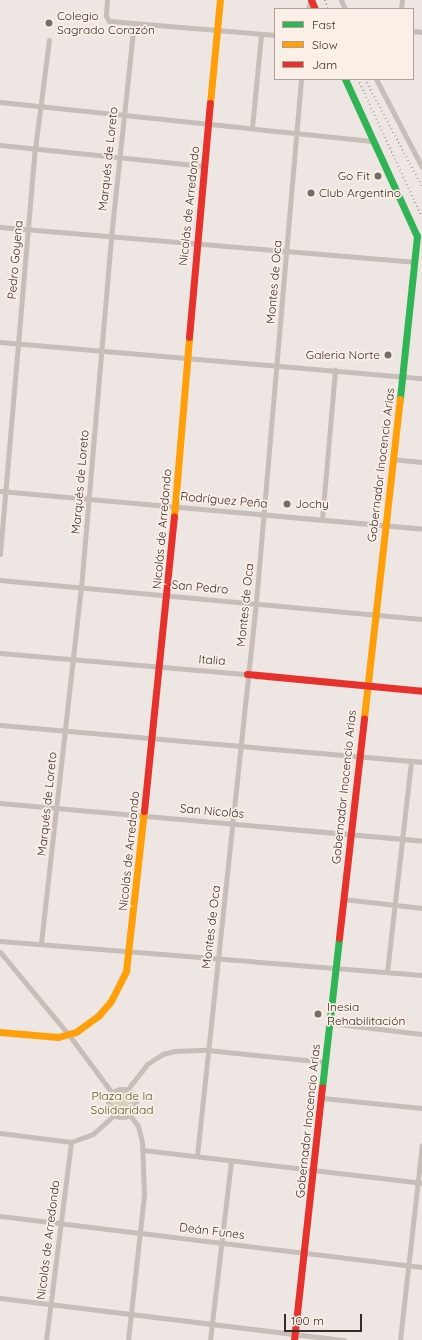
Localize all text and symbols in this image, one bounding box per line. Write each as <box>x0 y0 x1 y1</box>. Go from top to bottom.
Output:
legend <box>274 8 414 80</box>
place label: Colegio Sagrado Corazón <box>57 9 155 37</box>
text: Fast <box>312 17 336 32</box>
marker: Colegio Sagrado Corazón <box>44 18 54 28</box>
text: Slow <box>312 37 338 52</box>
text: Jam <box>312 57 337 72</box>
street label: Marqués de Loreto <box>95 106 121 212</box>
street label: Nicolás de Arredondo <box>176 145 202 267</box>
place label: Go Fit <box>338 169 370 183</box>
marker: Go Fit <box>373 171 383 181</box>
place label: Club Argentino <box>319 186 401 200</box>
marker: Club Argentino <box>306 188 316 198</box>
street label: Pedro Goyena <box>4 220 26 300</box>
street label: Montes de Oca <box>263 240 285 324</box>
place label: Galeria Norte <box>306 348 380 362</box>
marker: Galeria Norte <box>383 350 393 360</box>
street label: Gobernador Inocencio Arias <box>364 387 398 543</box>
street label: Marqués de Loreto <box>68 429 92 535</box>
street label: Nicolás de Arredondo <box>150 468 174 590</box>
street label: Rodríguez Peña <box>180 489 268 511</box>
place label: Jochy <box>295 497 329 511</box>
marker: Jochy <box>282 499 292 509</box>
street label: Montes de Oca <box>233 563 257 647</box>
street label: San Pedro <box>171 577 229 597</box>
street label: Italia <box>198 652 226 668</box>
street label: Gobernador Inocencio Arias <box>329 709 359 865</box>
street label: Marqués de Loreto <box>34 751 60 857</box>
street label: Nicolás de Arredondo <box>116 790 142 912</box>
street label: San Nicolás <box>179 801 245 821</box>
street label: Montes de Oca <box>199 884 223 970</box>
place label: Inesia Rehabilitación <box>327 1000 405 1028</box>
marker: Inesia Rehabilitación <box>312 1008 324 1020</box>
street label: Gobernador Inocencio Arias <box>293 1043 323 1199</box>
park label: Plaza de la Solidaridad <box>91 1089 153 1117</box>
street label: Nicolás de Arredondo <box>34 1179 62 1301</box>
street label: Deán Funes <box>178 1220 246 1242</box>
scale bar <box>286 1306 364 1332</box>
text: 100 m <box>291 1313 324 1328</box>

